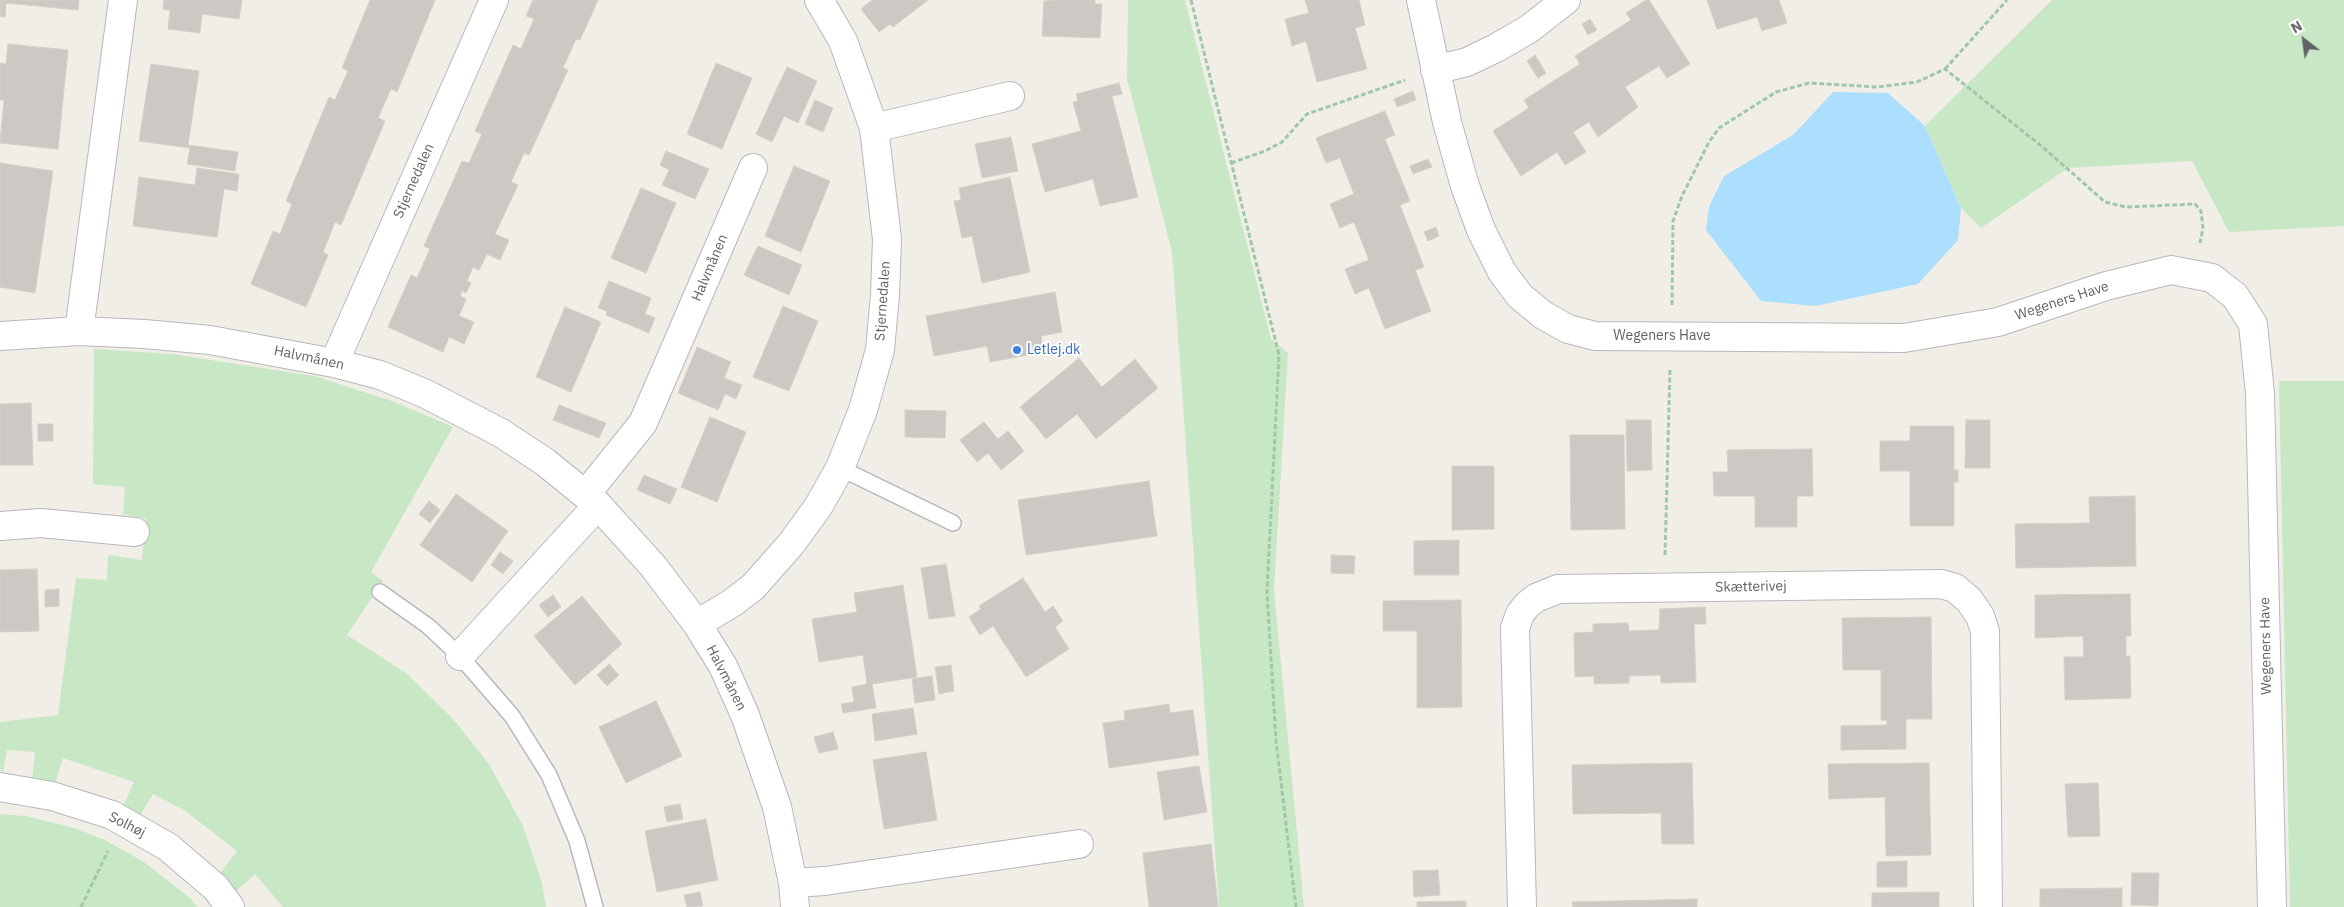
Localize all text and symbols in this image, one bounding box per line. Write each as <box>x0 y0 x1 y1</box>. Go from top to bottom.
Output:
north arrow <box>2279 15 2329 65</box>
text: N <box>2288 17 2305 37</box>
street label: Stjernedalen <box>390 141 438 221</box>
street label: Halvmånen <box>688 232 732 304</box>
street label: Stjernedalen <box>872 260 894 342</box>
street label: Wegeners Have <box>2013 278 2111 324</box>
street label: Wegeners Have <box>1613 328 1711 344</box>
street label: Halvmånen <box>272 342 346 374</box>
place label: Letlej.dk <box>1027 342 1080 358</box>
marker: Letlej.dk <box>1011 344 1023 356</box>
street label: Skætterivej <box>1715 578 1787 596</box>
street label: Wegeners Have <box>2257 597 2275 695</box>
street label: Halvmånen <box>702 642 750 714</box>
street label: Solhøj <box>106 809 148 841</box>

